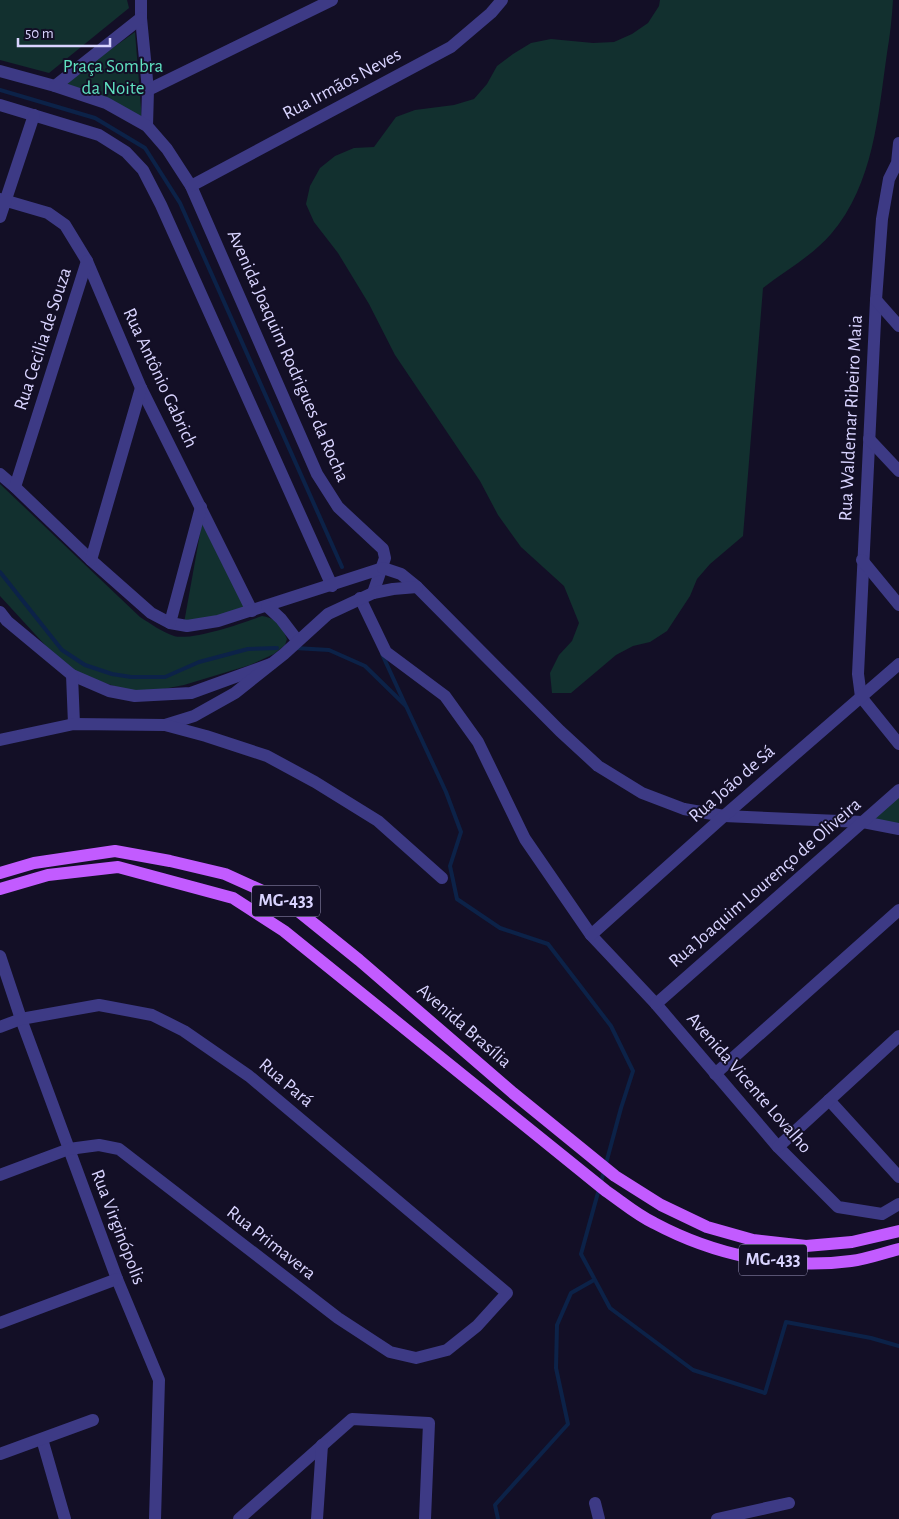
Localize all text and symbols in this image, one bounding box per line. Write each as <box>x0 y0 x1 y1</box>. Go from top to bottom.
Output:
scale bar <box>18 15 110 47</box>
text: 50 m <box>25 26 54 41</box>
street label: Rua Irmãos Neves <box>280 45 404 123</box>
park label: Praça Sombra da Noite <box>63 57 164 98</box>
street label: Avenida Joaquim Rodrigues da Rocha <box>224 227 352 485</box>
street label: Rua Cecilia de Souza <box>11 265 75 413</box>
street label: Rua Antônio Gabrich <box>119 305 201 451</box>
street label: Rua Waldemar Ribeiro Maia <box>836 314 866 522</box>
street label: Rua João de Sá <box>685 742 779 826</box>
street label: Rua Joaquim Lourenço de Oliveira <box>665 794 865 971</box>
road number: MG-433 <box>252 886 320 916</box>
street label: Avenida Brasília <box>413 980 515 1072</box>
street label: Avenida Vicente Lovalho <box>683 1009 815 1157</box>
street label: Rua Pará <box>255 1055 317 1111</box>
street label: Rua Virginópolis <box>87 1167 149 1287</box>
street label: Rua Primavera <box>223 1203 319 1284</box>
road number: MG-433 <box>739 1244 807 1276</box>

